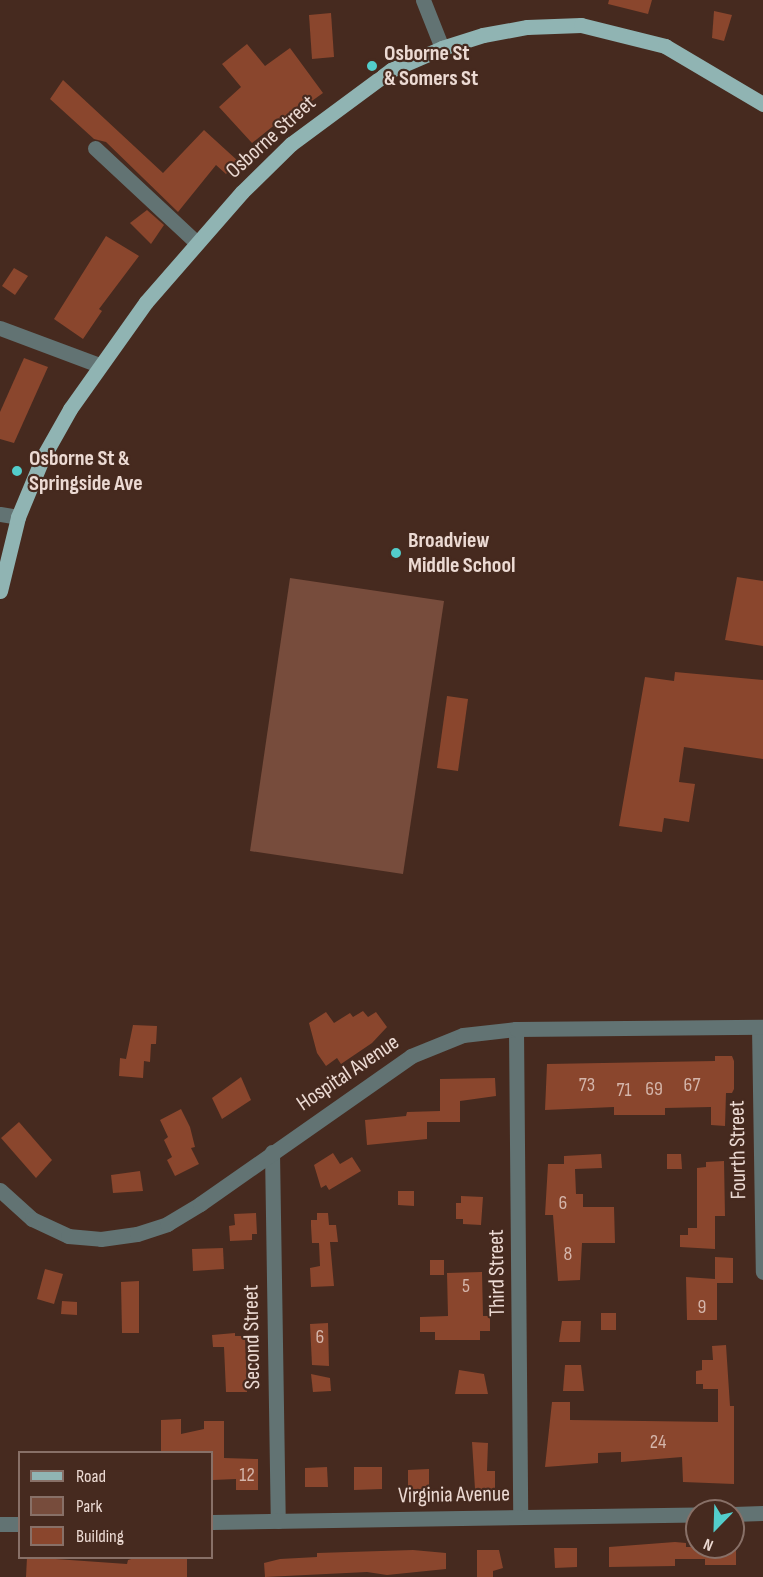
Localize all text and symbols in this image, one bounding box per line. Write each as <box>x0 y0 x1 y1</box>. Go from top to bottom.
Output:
place label: Osborne St & Somers St <box>384 40 478 92</box>
marker: Osborne St & Somers St <box>365 59 379 73</box>
street label: Osborne Street <box>221 90 321 184</box>
place label: Osborne St & Springside Ave <box>29 445 143 496</box>
marker: Osborne St & Springside Ave <box>10 464 24 478</box>
place label: Broadview Middle School <box>408 527 515 578</box>
marker: Broadview Middle School <box>389 546 403 560</box>
street label: Hospital Avenue <box>292 1029 404 1117</box>
house number: 73 <box>579 1073 595 1097</box>
house number: 67 <box>684 1073 700 1097</box>
house number: 69 <box>645 1077 663 1101</box>
house number: 71 <box>616 1078 632 1102</box>
street label: Fourth Street <box>724 1100 752 1200</box>
house number: 6 <box>559 1191 567 1215</box>
street label: Third Street <box>483 1229 511 1317</box>
house number: 8 <box>564 1242 572 1266</box>
house number: 5 <box>462 1274 470 1298</box>
street label: Second Street <box>238 1284 266 1390</box>
house number: 9 <box>698 1295 706 1319</box>
house number: 6 <box>316 1325 324 1349</box>
house number: 24 <box>650 1430 666 1454</box>
legend <box>18 1451 213 1559</box>
house number: 12 <box>239 1463 255 1487</box>
text: Road <box>76 1466 106 1487</box>
street label: Virginia Avenue <box>398 1481 510 1509</box>
text: Park <box>76 1496 102 1517</box>
north arrow <box>685 1499 745 1559</box>
text: Building <box>76 1526 124 1547</box>
text: N <box>701 1534 716 1555</box>

